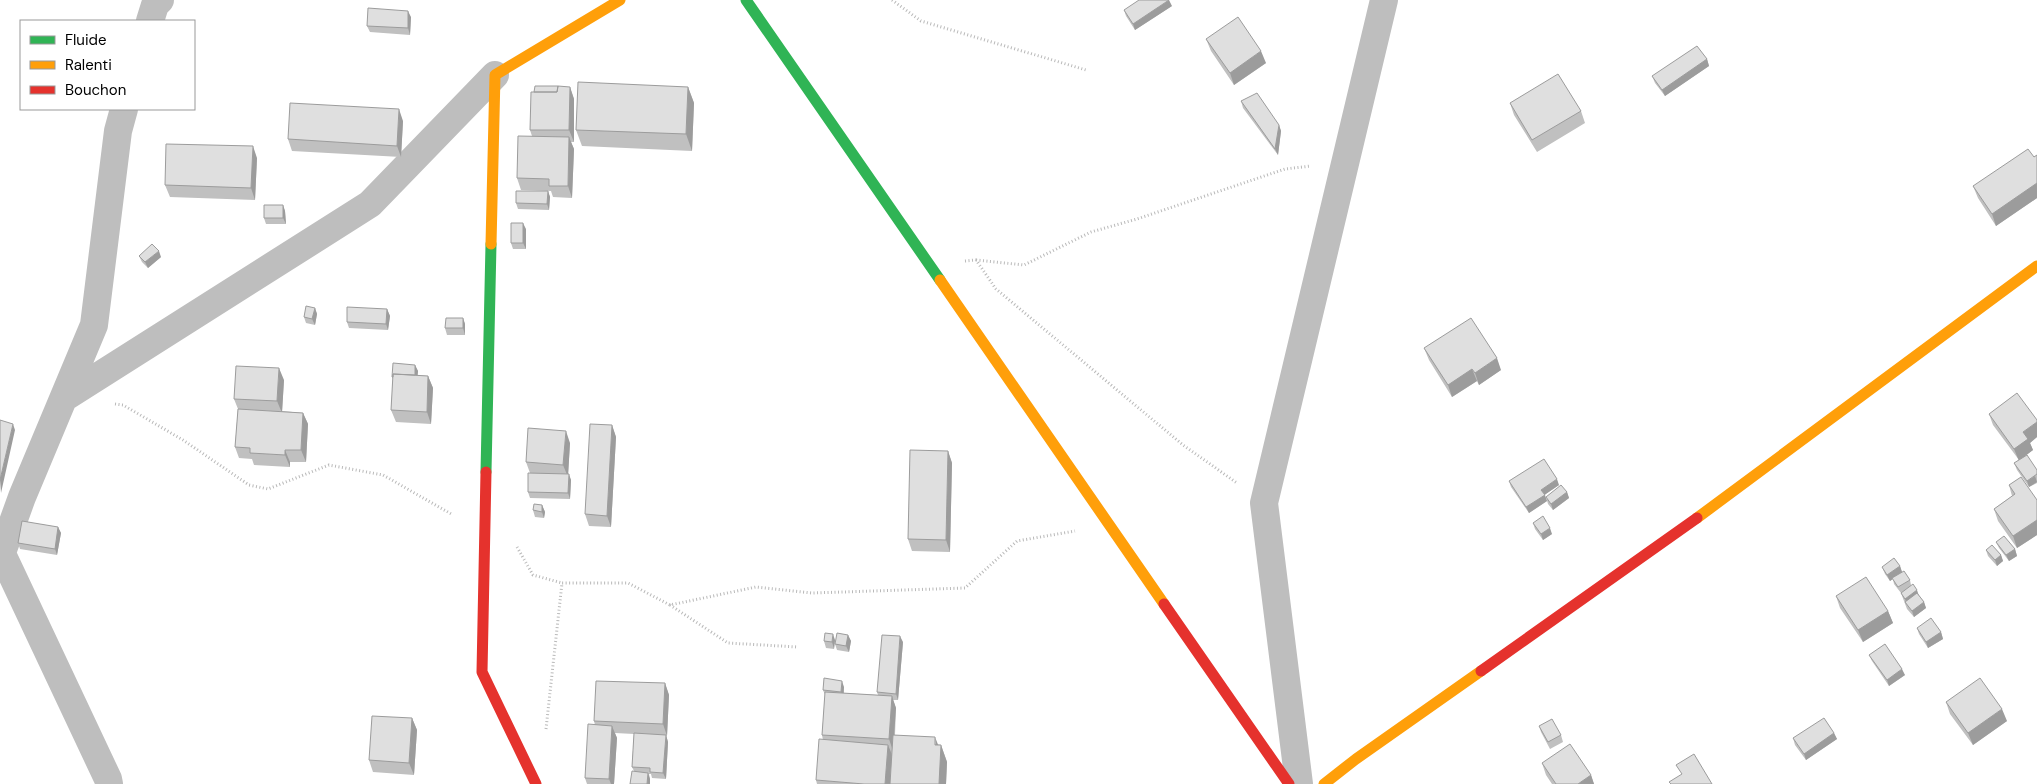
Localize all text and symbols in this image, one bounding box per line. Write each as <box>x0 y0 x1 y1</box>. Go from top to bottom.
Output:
legend <box>20 20 195 110</box>
text: Fluide <box>65 30 107 50</box>
text: Ralenti <box>65 55 112 75</box>
text: Bouchon <box>65 80 126 100</box>

